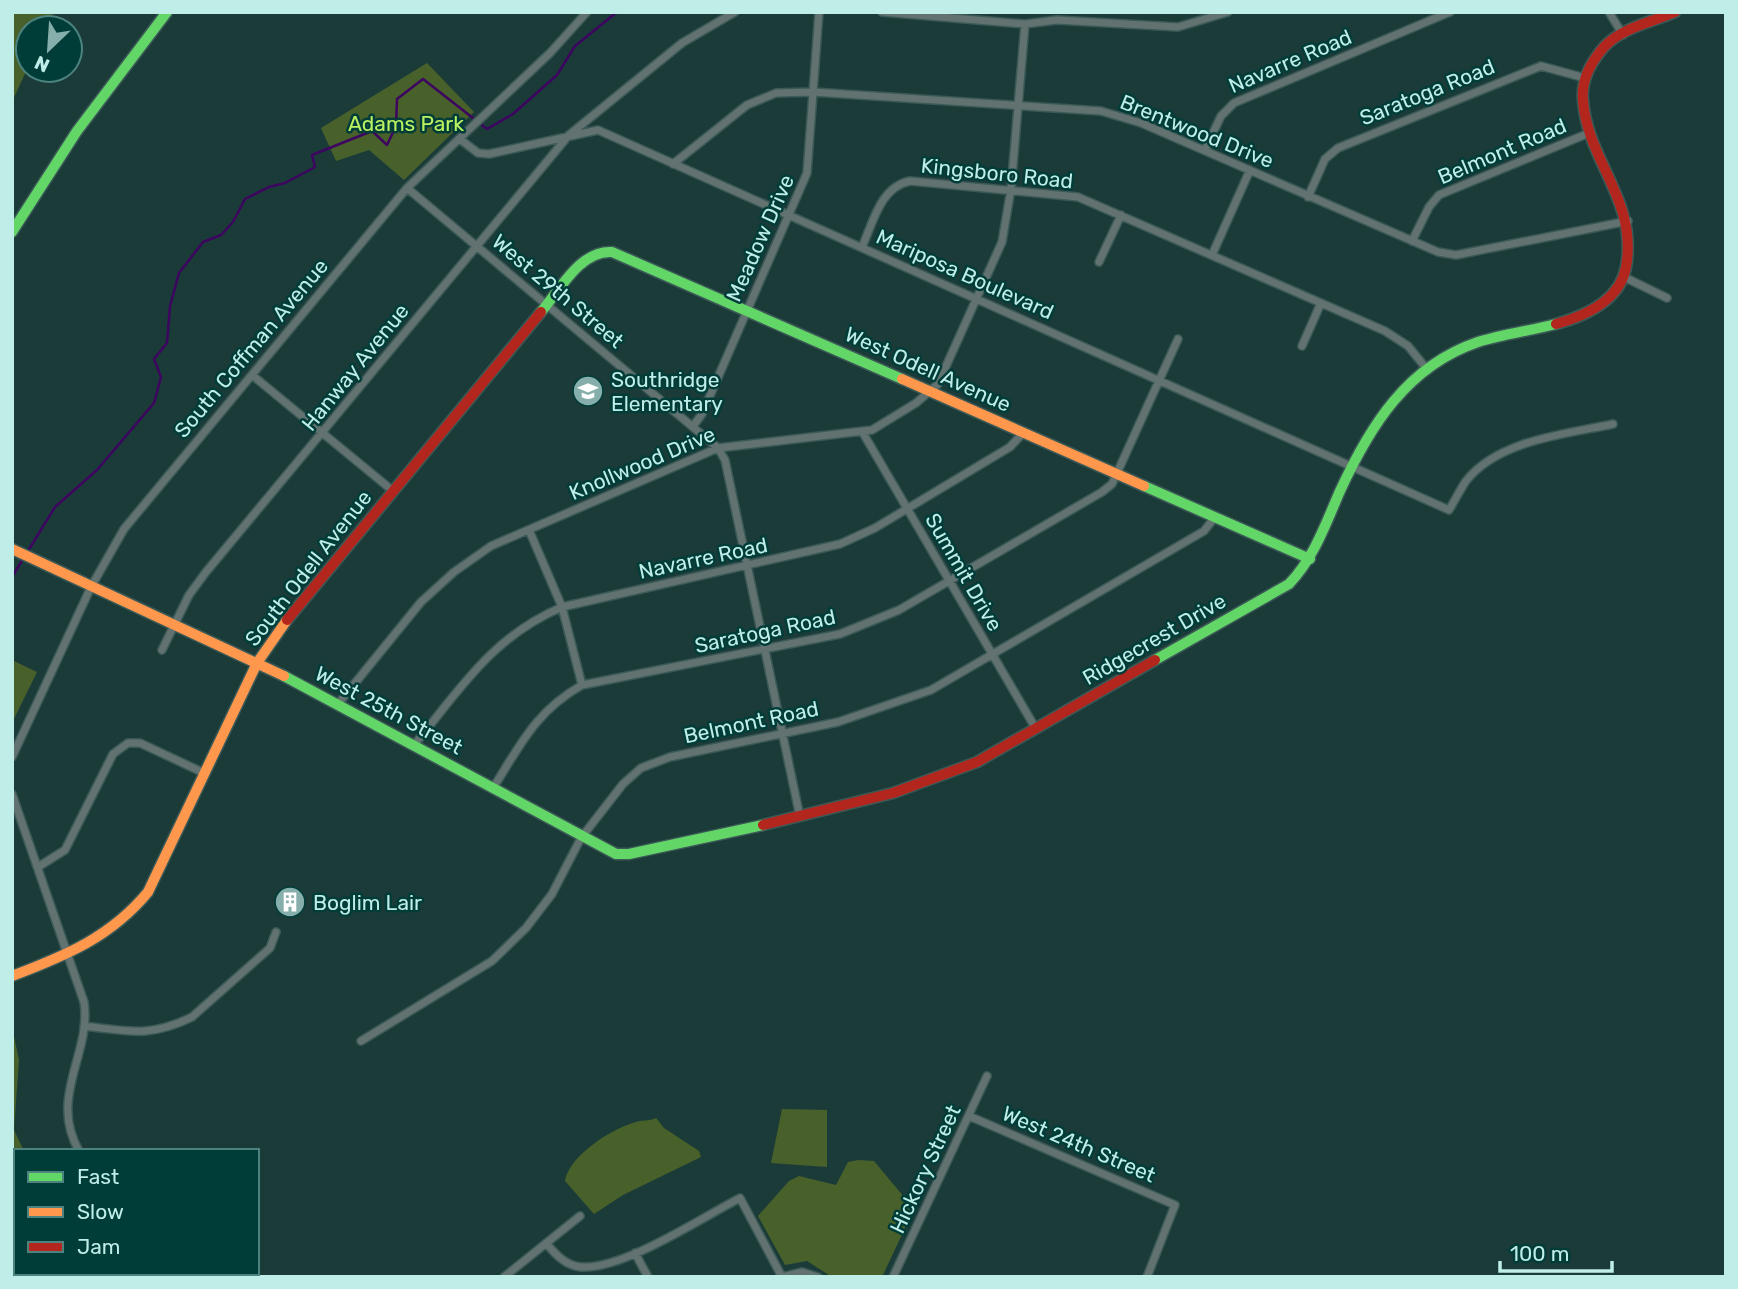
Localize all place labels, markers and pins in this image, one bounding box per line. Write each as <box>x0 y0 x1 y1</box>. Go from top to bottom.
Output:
place label: Southridge Elementary <box>611 367 723 416</box>
school or university icon: Southridge Elementary <box>571 374 605 408</box>
building icon: Boglim Lair <box>273 885 307 919</box>
place label: Boglim Lair <box>313 890 422 915</box>

